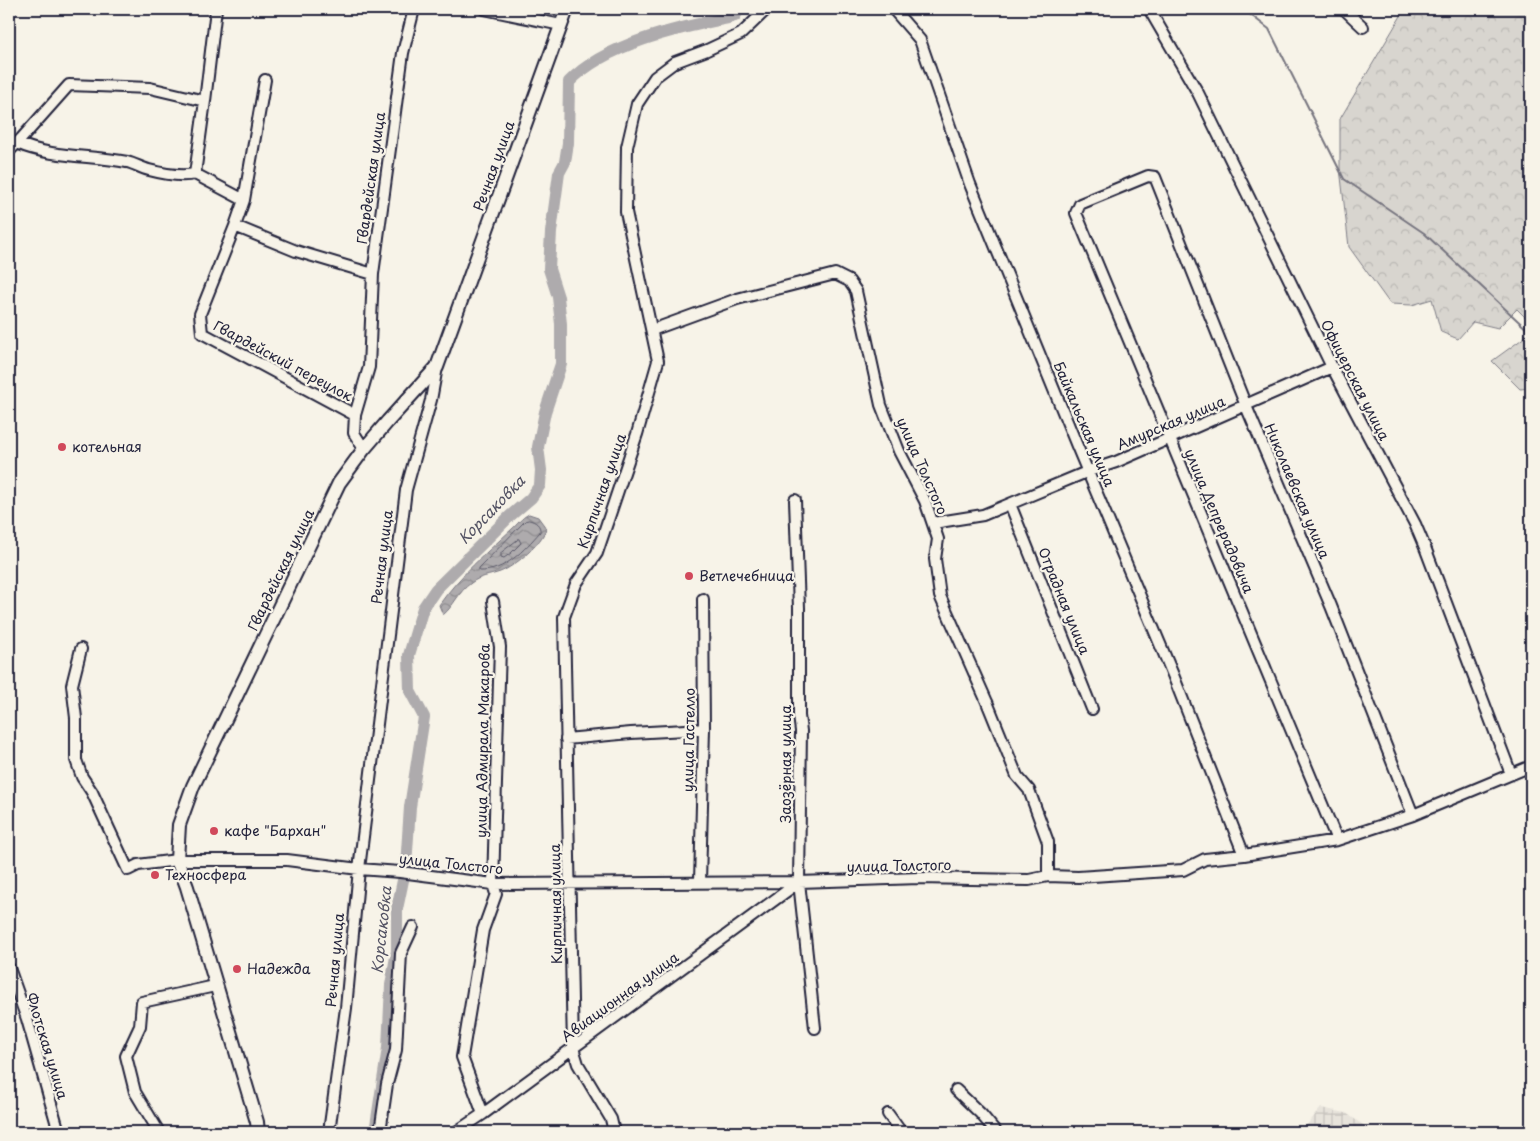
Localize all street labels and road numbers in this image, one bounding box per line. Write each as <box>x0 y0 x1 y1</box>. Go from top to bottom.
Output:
street label: Гвардейская улица <box>351 110 390 245</box>
street label: Речная улица <box>468 118 520 214</box>
street label: Гвардейский переулок <box>210 315 357 406</box>
street label: Офицерская улица <box>1316 316 1395 444</box>
street label: Байкальская улица <box>1049 358 1120 490</box>
street label: Амурская улица <box>1113 390 1228 455</box>
street label: улица Толстого <box>892 414 953 518</box>
street label: Николаевская улица <box>1259 420 1336 562</box>
street label: Кирпичная улица <box>572 430 631 551</box>
street label: улица Депрерадовича <box>1179 445 1260 597</box>
street label: Гвардейская улица <box>242 505 319 634</box>
street label: Речная улица <box>365 509 398 605</box>
street label: Отрадная улица <box>1033 544 1096 658</box>
street label: улица Адмирала Макарова <box>470 644 495 838</box>
street label: улица Гастелло <box>677 688 700 792</box>
street label: Заозёрная улица <box>775 705 796 823</box>
street label: Кирпичная улица <box>544 843 567 964</box>
street label: улица Толстого <box>398 848 504 879</box>
street label: улица Толстого <box>846 854 952 877</box>
street label: Речная улица <box>320 912 349 1008</box>
street label: Авиационная улица <box>556 947 683 1047</box>
street label: Флотская улица <box>21 990 74 1102</box>

